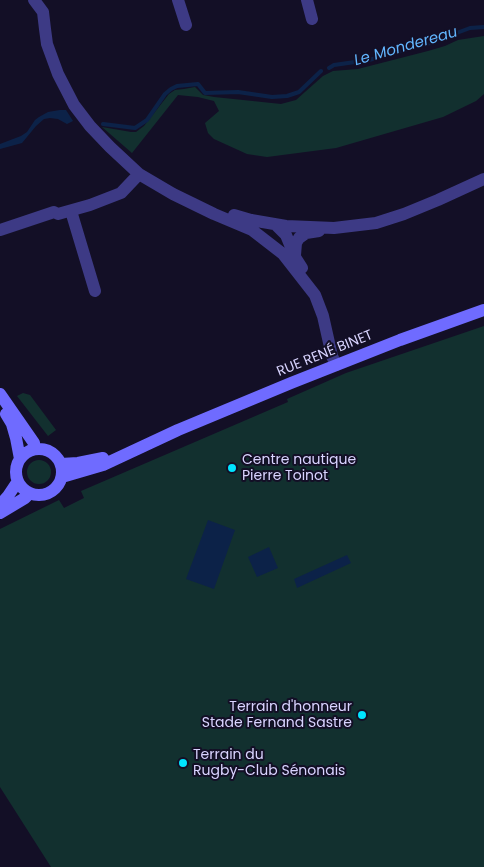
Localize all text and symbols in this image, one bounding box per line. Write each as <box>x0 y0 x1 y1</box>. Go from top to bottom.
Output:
water label: Le Mondereau <box>352 24 460 70</box>
street label: RUE RENÉ BINET <box>275 327 375 381</box>
place label: Centre nautique Pierre Toinot <box>242 452 356 484</box>
marker: Centre nautique Pierre Toinot <box>226 462 238 474</box>
place label: Terrain d'honneur Stade Fernand Sastre <box>202 699 352 732</box>
marker: Terrain d'honneur Stade Fernand Sastre <box>356 709 368 721</box>
place label: Terrain du Rugby-Club Sénonais <box>193 747 345 780</box>
marker: Terrain du Rugby-Club Sénonais <box>177 757 189 769</box>

